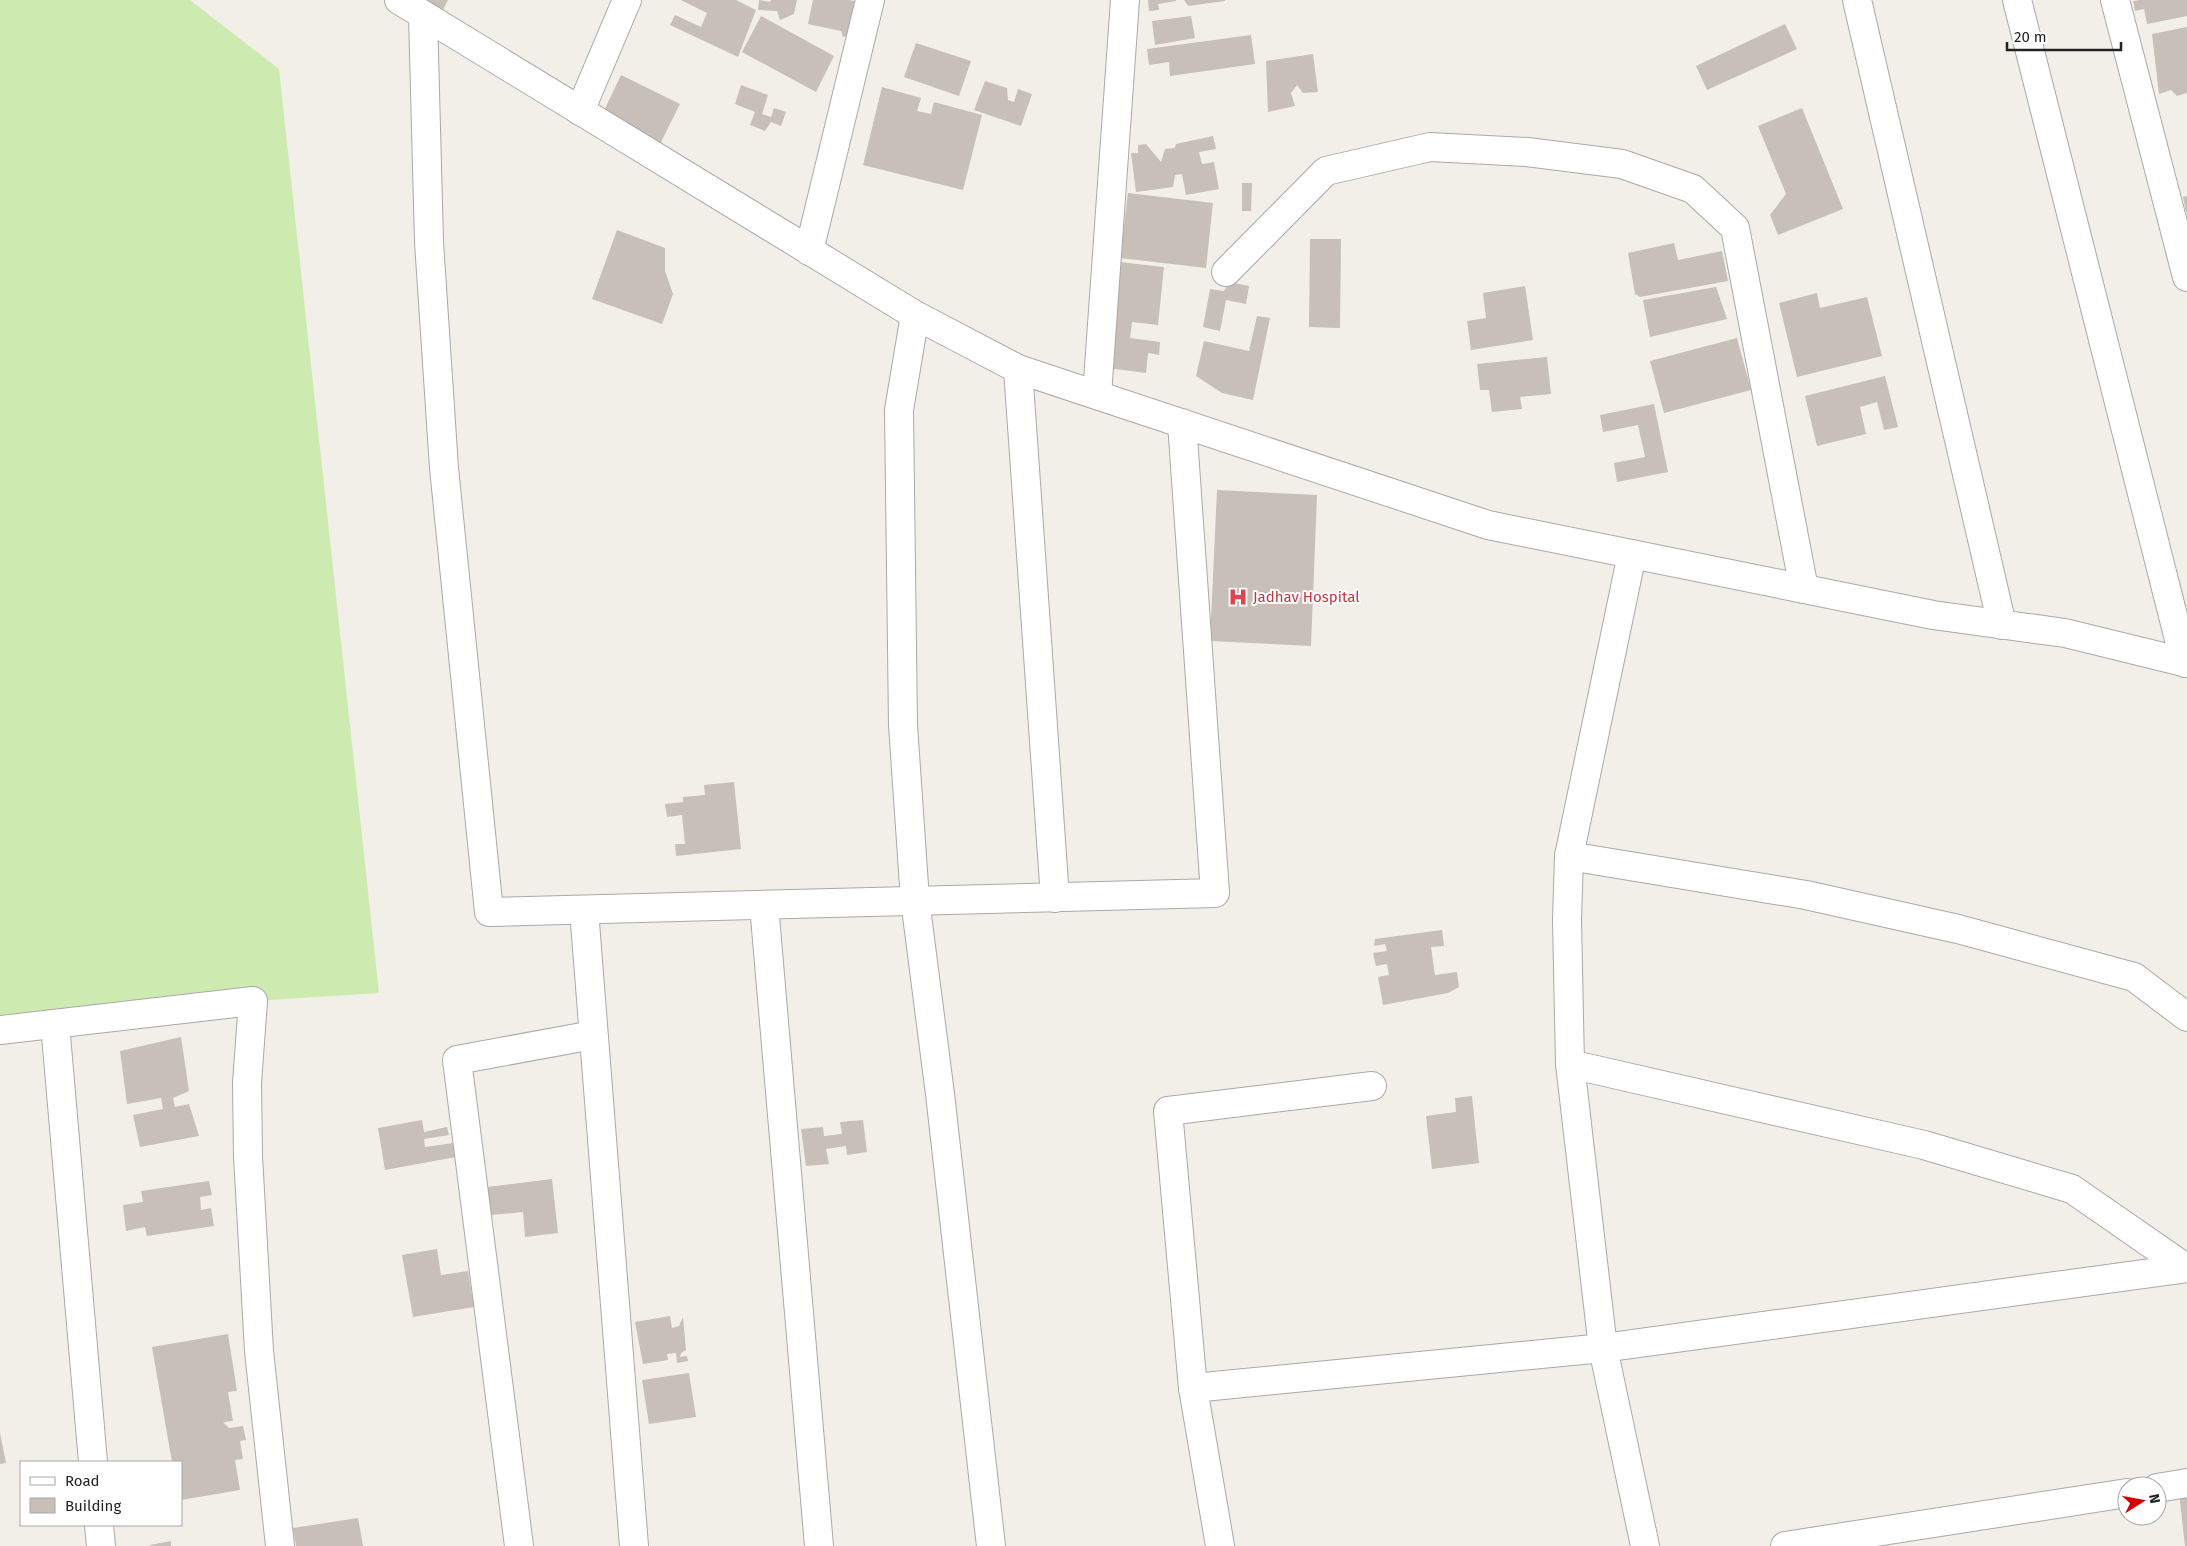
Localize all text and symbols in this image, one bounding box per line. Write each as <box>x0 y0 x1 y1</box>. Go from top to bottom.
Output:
scale bar <box>2007 20 2121 52</box>
text: 20 m <box>2014 28 2047 46</box>
hospital icon: Jadhav Hospital <box>1227 586 1249 608</box>
place label: Jadhav Hospital <box>1253 588 1360 606</box>
legend <box>20 1461 182 1526</box>
text: Road <box>65 1472 100 1490</box>
north arrow <box>2117 1476 2167 1526</box>
text: N <box>2145 1492 2164 1505</box>
text: Building <box>65 1497 121 1515</box>

